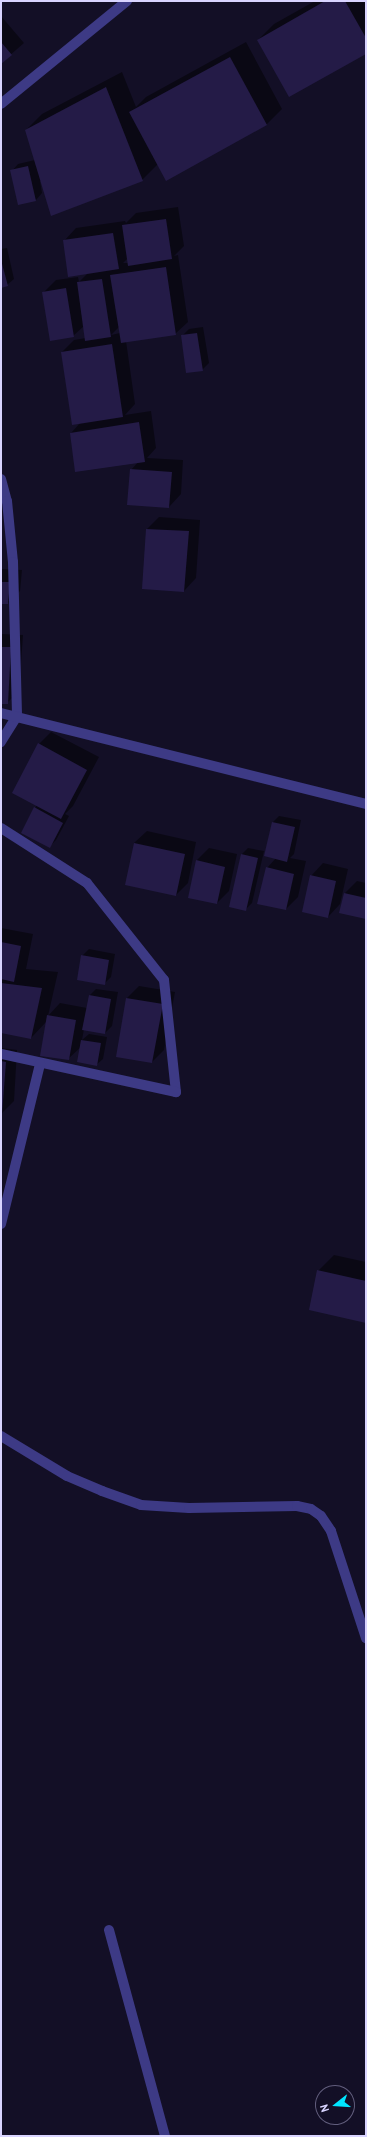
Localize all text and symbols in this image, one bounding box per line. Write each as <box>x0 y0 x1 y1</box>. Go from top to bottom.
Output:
north arrow <box>315 2085 355 2125</box>
text: N <box>317 2103 332 2114</box>

